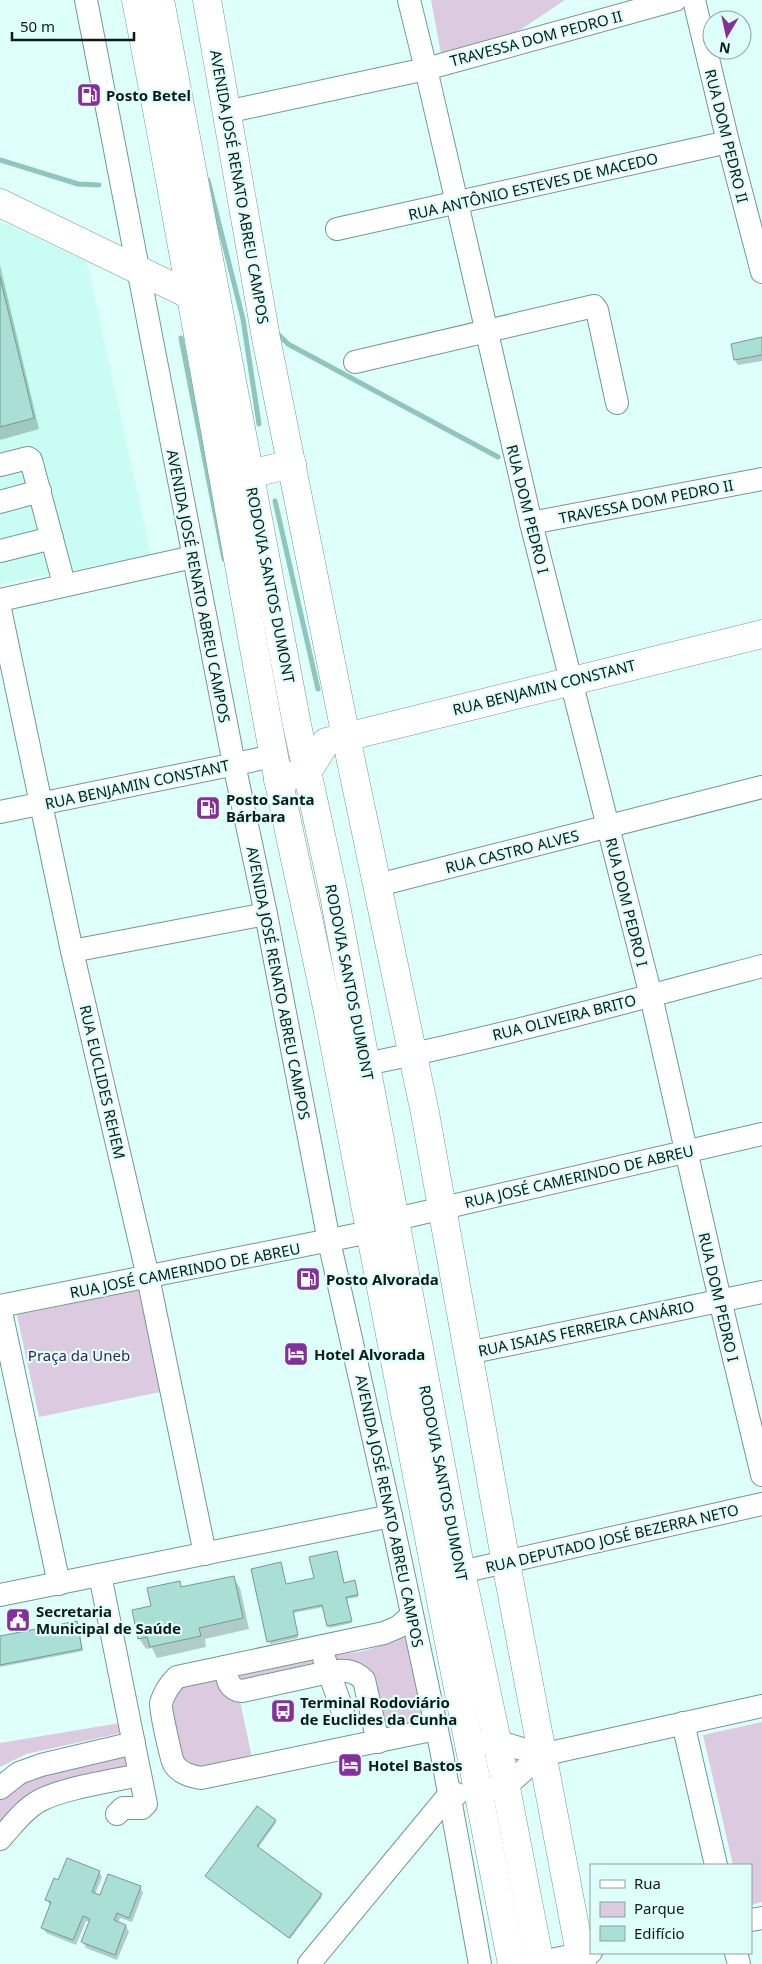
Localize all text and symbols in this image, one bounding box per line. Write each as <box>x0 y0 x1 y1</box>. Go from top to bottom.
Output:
street label: TRAVESSA DOM PEDRO II <box>448 5 624 71</box>
scale bar <box>12 10 135 42</box>
north arrow <box>702 10 752 60</box>
text: 50 m <box>20 16 55 36</box>
text: N <box>718 38 732 59</box>
street label: AVENIDA JOSÉ RENATO ABREU CAMPOS <box>206 48 274 326</box>
street label: RUA DOM PEDRO II <box>701 67 753 205</box>
fuel station icon: Posto Betel <box>76 82 102 108</box>
place label: Posto Betel <box>106 85 191 105</box>
street label: RUA ANTÔNIO ESTEVES DE MACEDO <box>406 147 660 225</box>
street label: RUA DOM PEDRO I <box>502 442 554 576</box>
street label: AVENIDA JOSÉ RENATO ABREU CAMPOS <box>163 448 235 724</box>
street label: TRAVESSA DOM PEDRO II <box>557 474 735 528</box>
street label: RODOVIA SANTOS DUMONT <box>242 485 300 685</box>
street label: RUA BENJAMIN CONSTANT <box>450 654 638 719</box>
street label: RUA BENJAMIN CONSTANT <box>43 755 232 813</box>
place label: Posto Santa Bárbara <box>226 789 315 826</box>
fuel station icon: Posto Santa Bárbara <box>195 795 221 821</box>
street label: RUA CASTRO ALVES <box>443 825 581 877</box>
street label: RUA DOM PEDRO I <box>601 835 653 969</box>
street label: AVENIDA JOSÉ RENATO ABREU CAMPOS <box>243 845 315 1121</box>
street label: RODOVIA SANTOS DUMONT <box>321 882 379 1082</box>
street label: RUA OLIVEIRA BRITO <box>490 989 638 1045</box>
street label: RUA EUCLIDES REHEM <box>76 1003 130 1161</box>
street label: RUA JOSÉ CAMERINDO DE ABREU <box>463 1140 695 1212</box>
street label: RUA DOM PEDRO I <box>694 1230 744 1364</box>
street label: RUA JOSÉ CAMERINDO DE ABREU <box>68 1238 302 1302</box>
fuel station icon: Posto Alvorada <box>295 1266 321 1292</box>
place label: Posto Alvorada <box>326 1269 439 1289</box>
street label: RUA ISAIAS FERREIRA CANÁRIO <box>476 1295 696 1361</box>
hotel icon: Hotel Alvorada <box>283 1341 309 1367</box>
place label: Hotel Alvorada <box>314 1344 425 1364</box>
park label: Praça da Uneb <box>28 1345 130 1365</box>
street label: AVENIDA JOSÉ RENATO ABREU CAMPOS <box>351 1373 429 1649</box>
street label: RODOVIA SANTOS DUMONT <box>415 1383 473 1583</box>
street label: RUA DEPUTADO JOSÉ BEZERRA NETO <box>483 1499 741 1577</box>
place label: Secretaria Municipal de Saúde <box>36 1601 181 1638</box>
public building icon: Secretaria Municipal de Saúde <box>5 1607 31 1633</box>
place label: Terminal Rodoviário de Euclides da Cunha <box>300 1692 457 1729</box>
bus stop icon: Terminal Rodoviário de Euclides da Cunha <box>270 1698 296 1724</box>
hotel icon: Hotel Bastos <box>337 1752 363 1778</box>
place label: Hotel Bastos <box>368 1755 463 1775</box>
legend <box>590 1864 752 1954</box>
text: Rua <box>634 1873 661 1893</box>
text: Parque <box>634 1898 684 1918</box>
text: Edifício <box>634 1923 685 1943</box>

